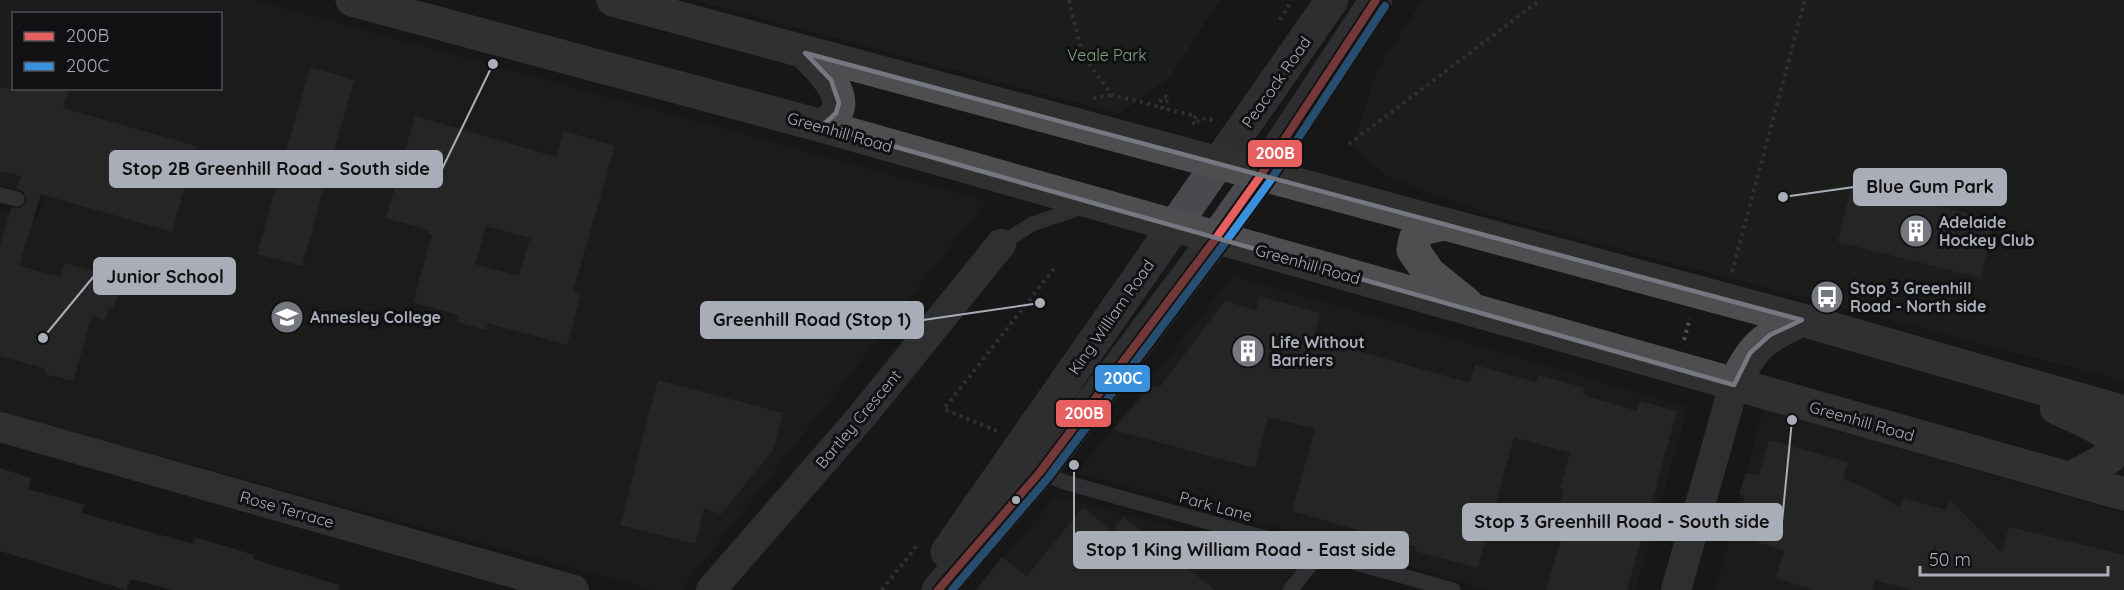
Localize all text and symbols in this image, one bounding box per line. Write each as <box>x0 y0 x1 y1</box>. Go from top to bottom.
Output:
legend <box>12 12 222 90</box>
text: 200B <box>66 24 109 47</box>
street label: Peacock Road <box>1237 32 1315 132</box>
park label: Veale Park <box>1067 45 1147 65</box>
text: 200C <box>66 54 109 77</box>
street label: Greenhill Road <box>785 107 895 157</box>
line badge: 200B <box>1247 139 1303 168</box>
text: 200B <box>1255 143 1295 163</box>
callout: Stop 2B Greenhill Road - South side <box>110 151 442 187</box>
text: Stop 2B Greenhill Road - South side <box>122 157 430 180</box>
callout: Blue Gum Park <box>1854 169 2006 205</box>
text: Blue Gum Park <box>1866 175 1994 198</box>
place label: Adelaide Hockey Club <box>1939 212 2035 250</box>
building icon: Adelaide Hockey Club <box>1898 213 1934 249</box>
street label: Greenhill Road <box>1253 239 1363 289</box>
street label: King William Road <box>1064 256 1158 378</box>
callout: Junior School <box>94 258 235 294</box>
text: Junior School <box>106 265 224 288</box>
place label: Stop 3 Greenhill Road - North side <box>1850 278 1986 316</box>
bus stop icon: Stop 3 Greenhill Road - North side <box>1809 279 1845 315</box>
school or university icon: Annesley College <box>269 299 305 335</box>
callout: Greenhill Road (Stop 1) <box>701 302 923 338</box>
place label: Annesley College <box>310 307 441 327</box>
text: Greenhill Road (Stop 1) <box>713 308 911 331</box>
place label: Life Without Barriers <box>1271 332 1365 370</box>
building icon: Life Without Barriers <box>1230 333 1266 369</box>
line badge: 200C <box>1094 364 1151 393</box>
street label: Bartley Crescent <box>811 366 905 472</box>
text: 200C <box>1104 368 1142 388</box>
street label: Greenhill Road <box>1807 396 1917 446</box>
line badge: 200B <box>1055 399 1112 428</box>
text: 200B <box>1064 403 1104 423</box>
street label: Rose Terrace <box>238 486 336 532</box>
street label: Park Lane <box>1177 487 1255 525</box>
unlabelled marker <box>1010 494 1022 506</box>
callout: Stop 3 Greenhill Road - South side <box>1463 504 1782 540</box>
text: Stop 3 Greenhill Road - South side <box>1474 510 1770 533</box>
callout: Stop 1 King William Road - East side <box>1074 532 1408 568</box>
text: Stop 1 King William Road - East side <box>1086 538 1396 561</box>
scale bar <box>1920 539 2108 577</box>
text: 50 m <box>1929 548 1971 571</box>

